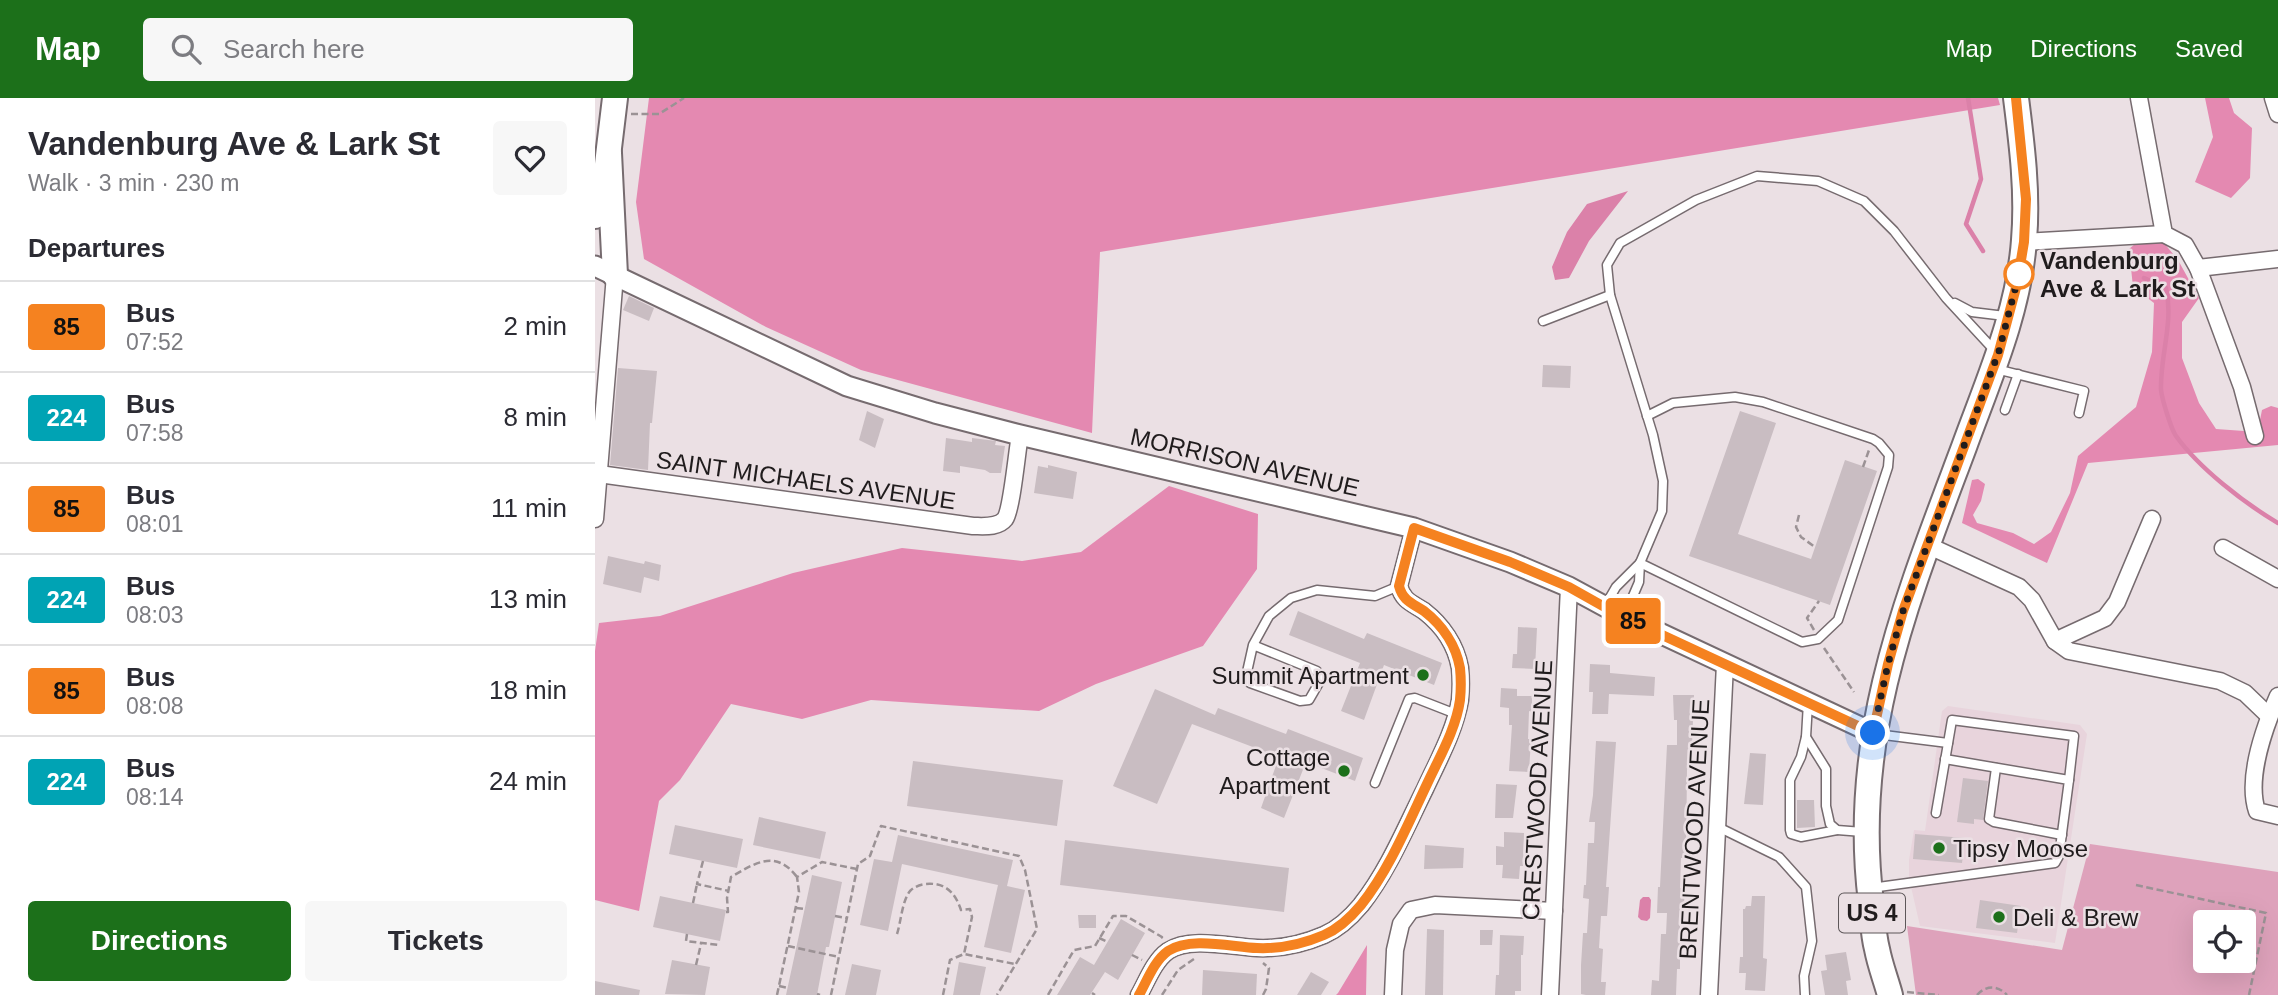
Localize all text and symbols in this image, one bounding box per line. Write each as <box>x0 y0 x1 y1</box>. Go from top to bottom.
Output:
search box <box>143 18 633 81</box>
text: Map <box>35 30 101 67</box>
icon: search <box>167 30 205 68</box>
text: Search here <box>223 34 365 64</box>
text: Map <box>1946 35 1992 62</box>
text: Directions <box>2030 35 2137 62</box>
text: Saved <box>2175 35 2243 62</box>
button: heart <box>493 121 567 195</box>
text: Vandenburg Ave & Lark St <box>28 125 440 162</box>
text: Walk · 3 min · 230 m <box>28 170 239 196</box>
text: Departures <box>28 233 165 263</box>
place label: Vandenburg Ave & Lark St <box>2040 247 2195 302</box>
marker: Vandenburg Ave & Lark St <box>2004 259 2034 289</box>
text: Bus <box>126 298 175 328</box>
text: 2 min <box>503 311 567 341</box>
text: 85 <box>53 313 80 340</box>
text: 07:52 <box>126 329 184 355</box>
text: Bus <box>126 389 175 419</box>
text: 8 min <box>503 402 567 432</box>
text: 224 <box>46 404 87 431</box>
text: 07:58 <box>126 420 184 446</box>
street label: MORRISON AVENUE <box>1128 422 1362 502</box>
street label: SAINT MICHAELS AVENUE <box>655 446 957 514</box>
text: Bus <box>126 480 175 510</box>
text: 11 min <box>491 493 567 523</box>
text: 85 <box>53 495 80 522</box>
text: 08:01 <box>126 511 184 537</box>
text: Bus <box>126 571 175 601</box>
text: 13 min <box>489 584 567 614</box>
text: 224 <box>46 586 87 613</box>
line badge: 85 <box>1601 598 1665 644</box>
text: 08:03 <box>126 602 184 628</box>
text: 85 <box>1620 607 1646 634</box>
street label: CRESTWOOD AVENUE <box>1517 659 1557 921</box>
text: Bus <box>126 662 175 692</box>
place label: Summit Apartment <box>1212 662 1409 689</box>
marker: Summit Apartment <box>1415 667 1431 683</box>
text: 18 min <box>489 675 567 705</box>
text: 85 <box>53 677 80 704</box>
text: 08:08 <box>126 693 184 719</box>
street label: BRENTWOOD AVENUE <box>1674 698 1714 960</box>
your location <box>1855 715 1890 750</box>
place label: Cottage Apartment <box>1219 744 1330 799</box>
text: Bus <box>126 753 175 783</box>
marker: Cottage Apartment <box>1336 763 1352 779</box>
text: 24 min <box>489 766 567 796</box>
text: 224 <box>46 768 87 795</box>
text: 08:14 <box>126 784 184 810</box>
place label: Tipsy Moose <box>1953 835 2088 862</box>
marker: Tipsy Moose <box>1931 840 1947 856</box>
road number: US 4 <box>1839 894 1905 932</box>
button: Directions <box>28 901 291 981</box>
button: Tickets <box>305 901 567 981</box>
place label: Deli & Brew <box>2013 904 2139 931</box>
marker: Deli & Brew <box>1991 909 2007 925</box>
map controls <box>2193 910 2256 973</box>
button: locate <box>2193 910 2256 973</box>

